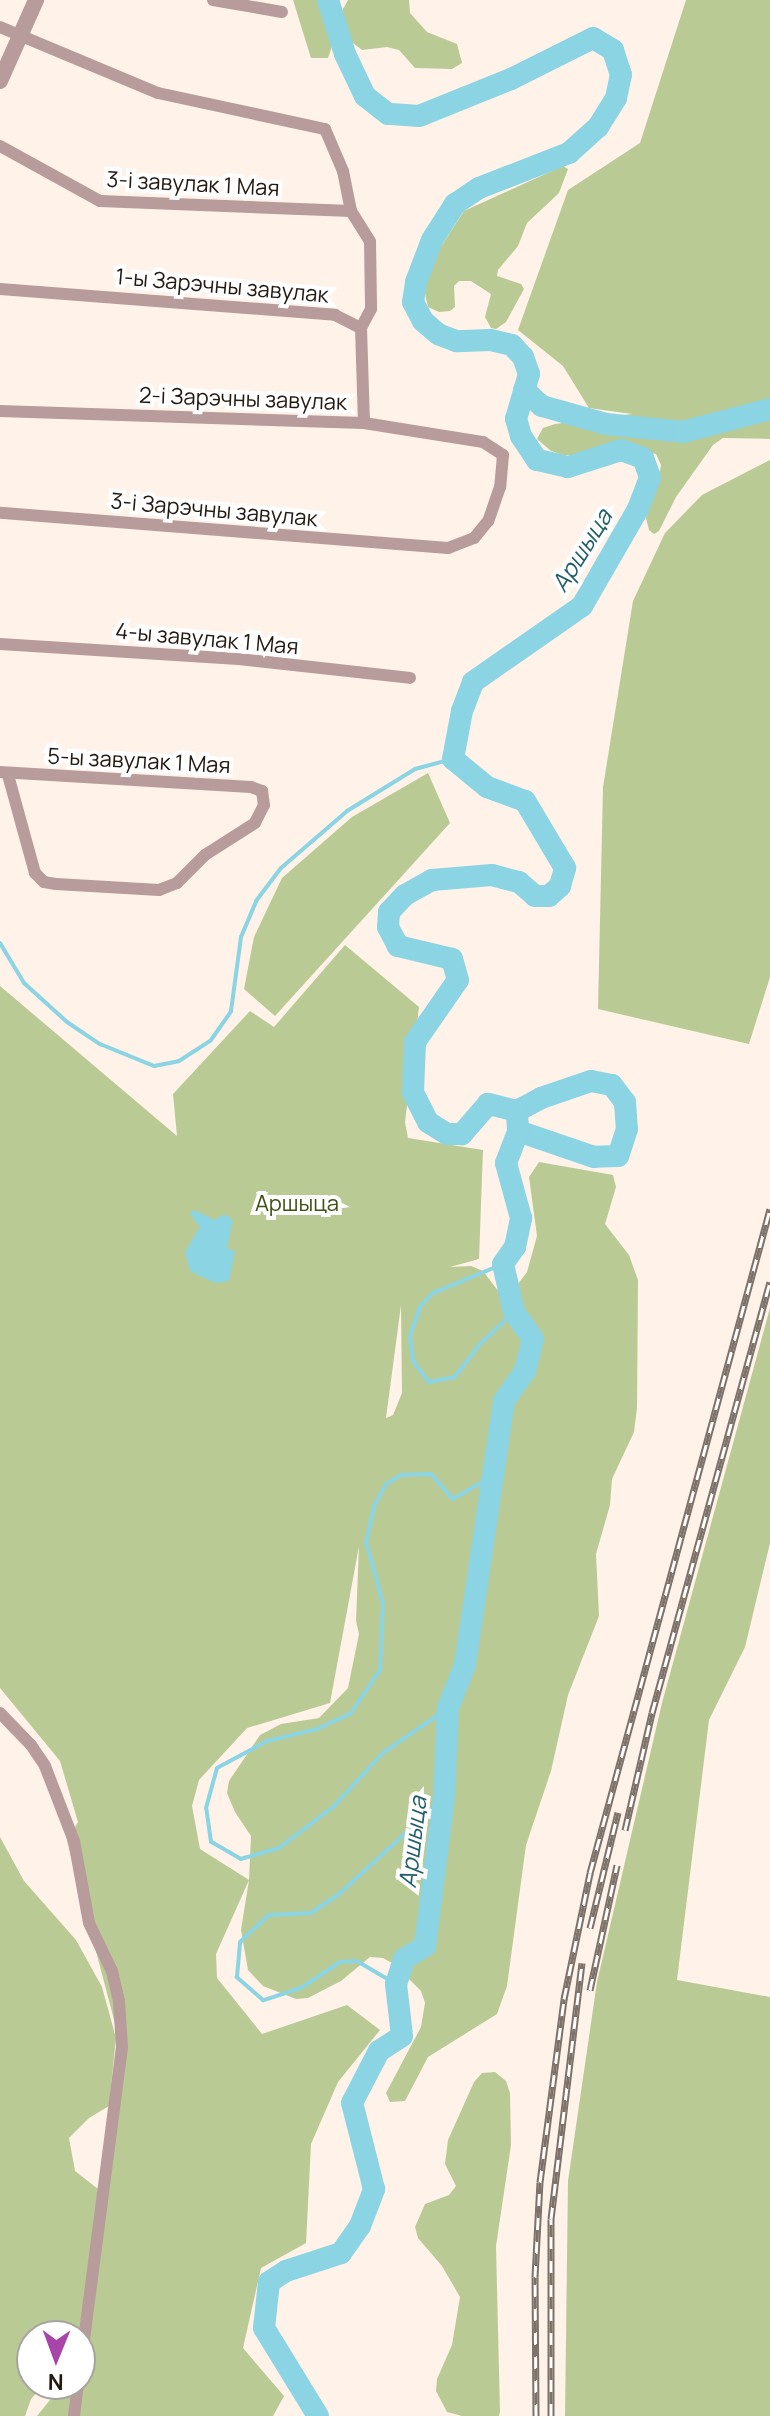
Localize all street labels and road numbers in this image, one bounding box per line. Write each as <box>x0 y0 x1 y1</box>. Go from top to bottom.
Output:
street label: 3-і завулак 1 Мая <box>106 166 280 202</box>
street label: 1-ы Зарэчны завулак <box>114 264 330 308</box>
street label: 2-і Зарэчны завулак <box>139 382 347 416</box>
street label: 3-і Зарэчны завулак <box>109 488 319 532</box>
street label: 4-ы завулак 1 Мая <box>114 618 300 660</box>
street label: 5-ы завулак 1 Мая <box>47 743 231 779</box>

